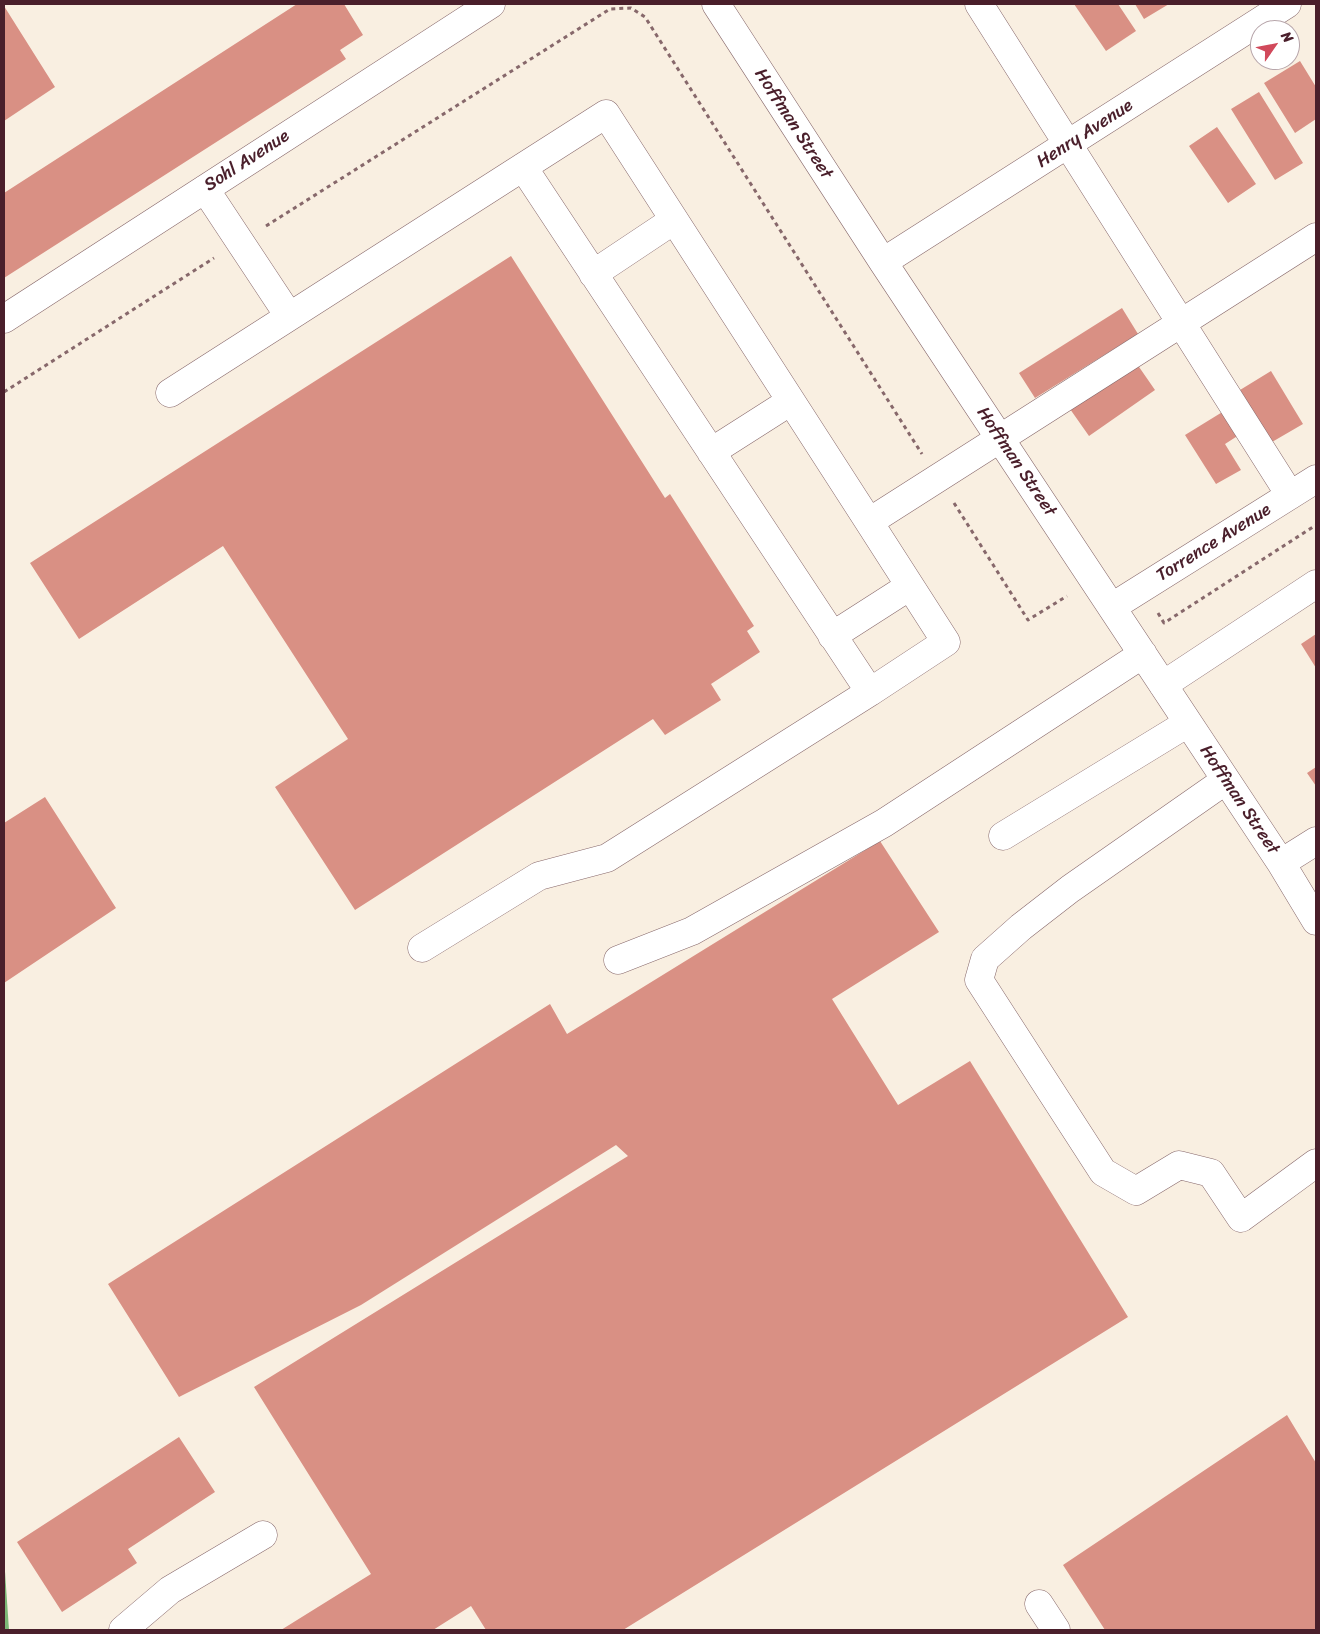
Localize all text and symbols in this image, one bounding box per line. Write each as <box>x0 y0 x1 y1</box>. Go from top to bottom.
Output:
north arrow <box>1250 20 1300 70</box>
text: N <box>1274 26 1300 48</box>
street label: Hoffman Street <box>749 65 837 183</box>
street label: Henry Avenue <box>1033 95 1137 173</box>
street label: Sohl Avenue <box>200 125 294 197</box>
street label: Hoffman Street <box>971 403 1061 521</box>
street label: Torrence Avenue <box>1153 499 1275 587</box>
street label: Hoffman Street <box>1194 741 1284 859</box>

